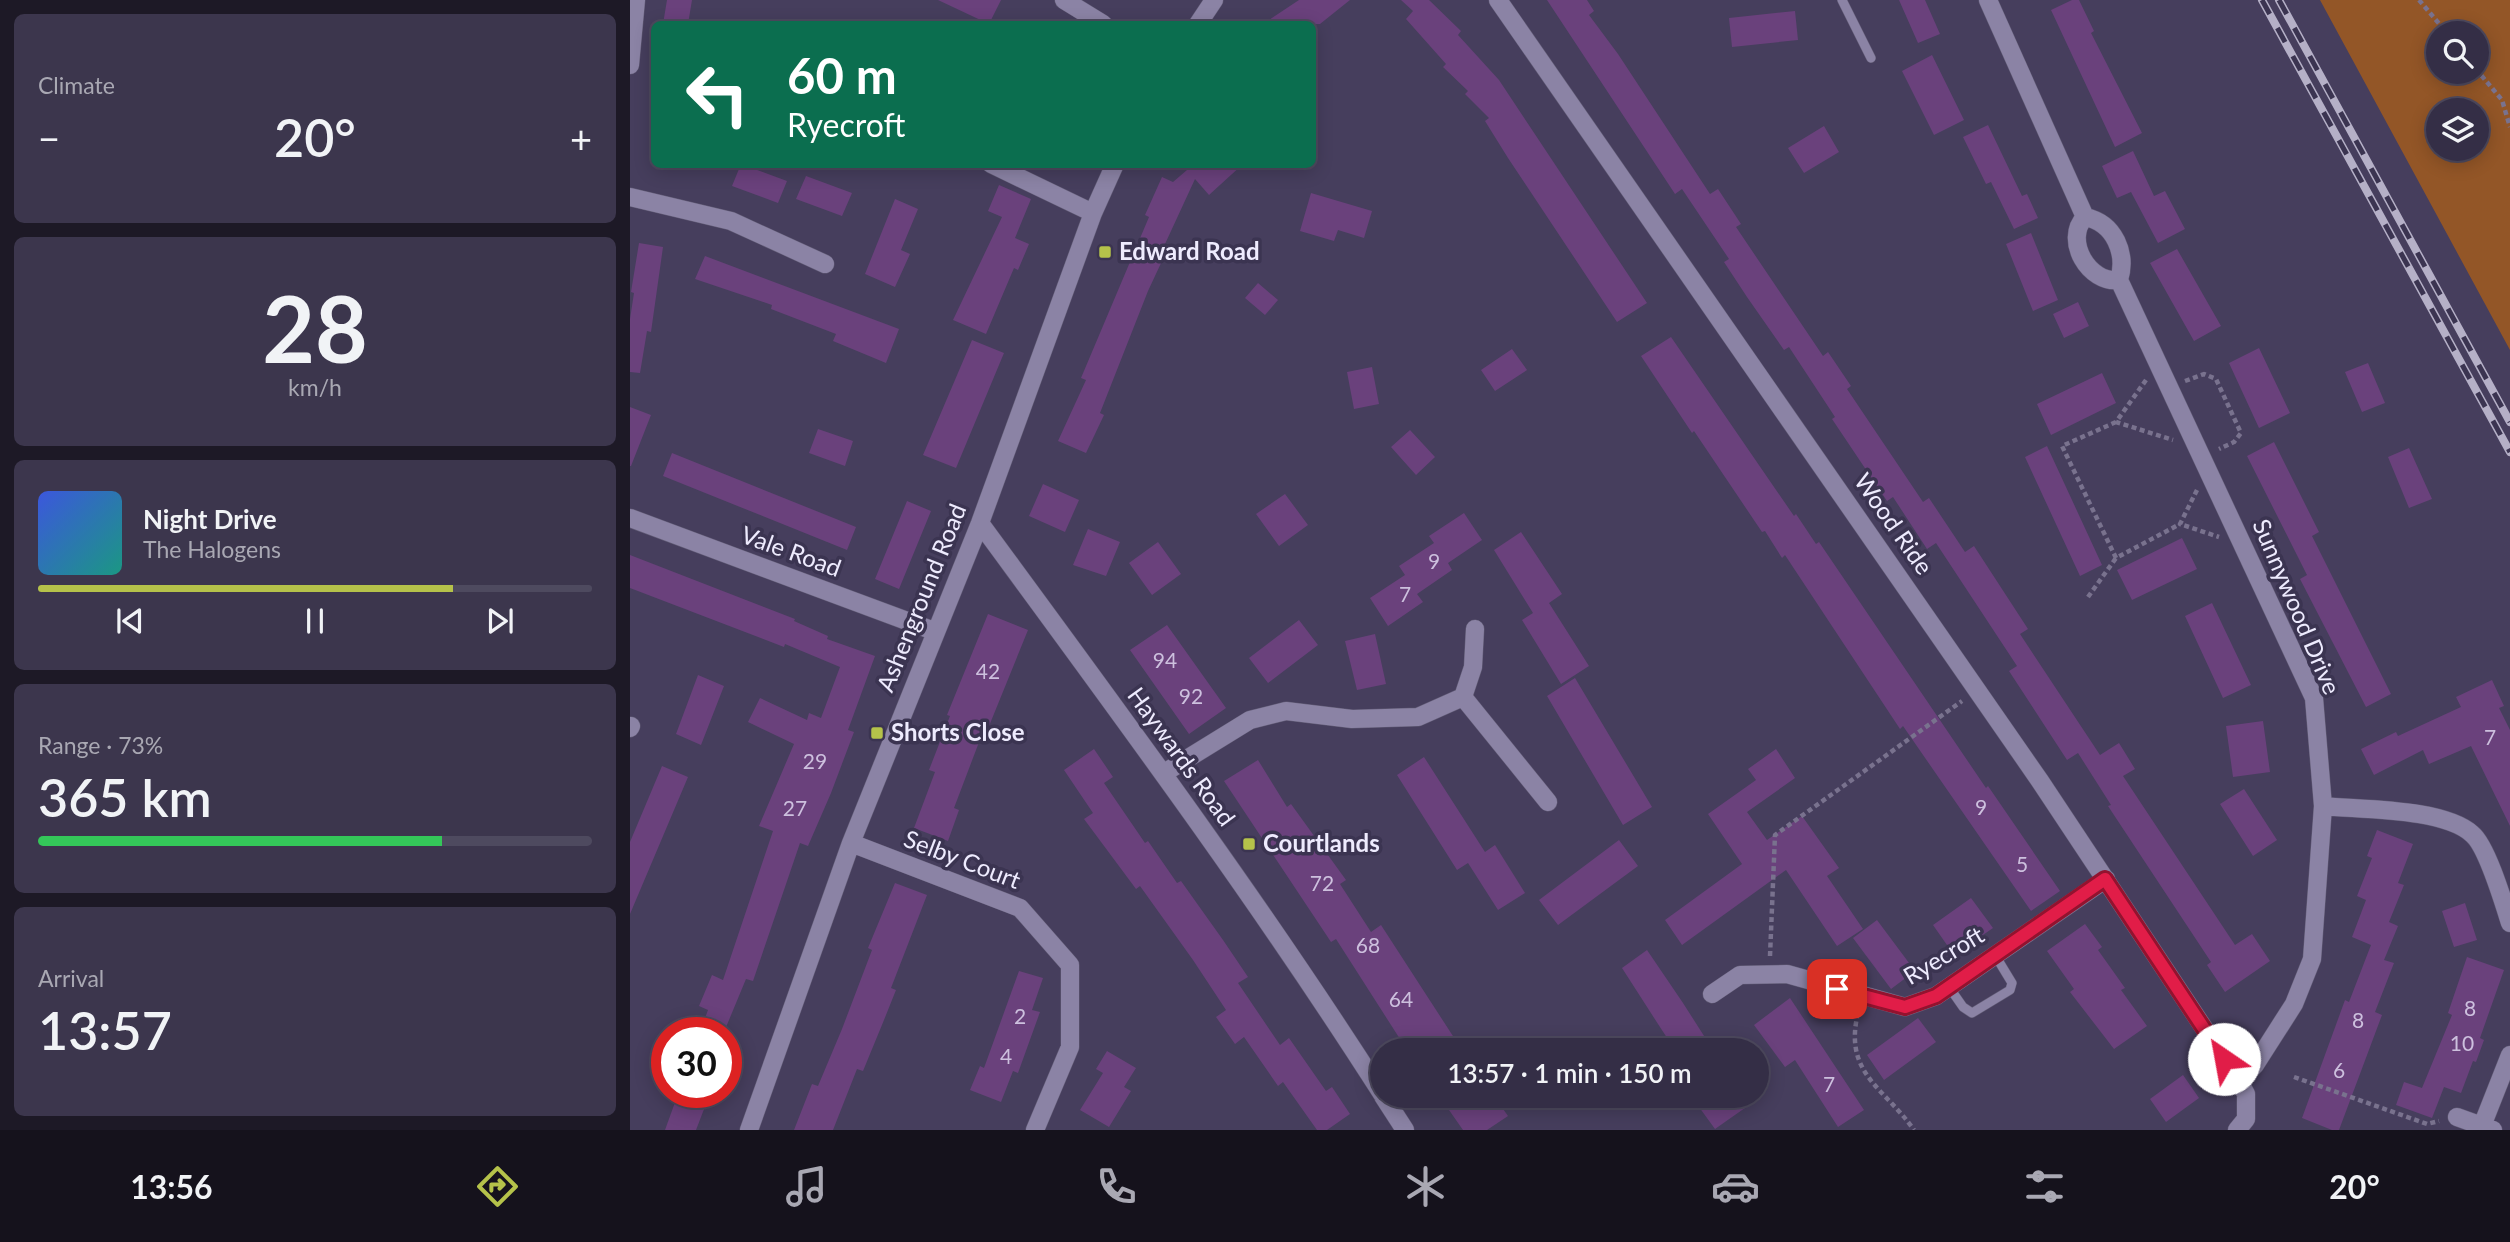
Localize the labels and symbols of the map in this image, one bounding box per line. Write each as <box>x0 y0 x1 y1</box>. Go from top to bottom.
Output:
place label: Edward Road <box>1119 236 1260 265</box>
marker: Edward Road <box>1097 244 1113 260</box>
street label: Wood Ride <box>1849 467 1940 579</box>
street label: Ashenground Road <box>870 499 972 696</box>
street label: Sunnywood Drive <box>2247 514 2347 698</box>
street label: Vale Road <box>738 519 845 582</box>
house number: 9 <box>1428 548 1440 573</box>
house number: 7 <box>1399 581 1411 606</box>
house number: 94 <box>1153 647 1177 672</box>
house number: 42 <box>976 658 1000 683</box>
street label: Haywards Road <box>1122 681 1242 831</box>
house number: 92 <box>1179 683 1203 708</box>
place label: Shorts Close <box>891 717 1025 746</box>
house number: 7 <box>2484 724 2496 749</box>
marker: Shorts Close <box>869 725 885 741</box>
house number: 29 <box>803 748 827 773</box>
house number: 9 <box>1975 794 1987 819</box>
house number: 27 <box>783 795 807 820</box>
street label: Selby Court <box>900 823 1025 894</box>
place label: Courtlands <box>1263 828 1380 857</box>
marker: Courtlands <box>1241 836 1257 852</box>
house number: 5 <box>2016 851 2028 876</box>
house number: 72 <box>1310 870 1334 895</box>
street label: Ryecroft <box>1898 919 1989 990</box>
house number: 68 <box>1356 932 1380 957</box>
pin <box>1807 959 1867 1019</box>
house number: 64 <box>1389 986 1413 1011</box>
house number: 8 <box>2464 995 2476 1020</box>
house number: 2 <box>1014 1003 1026 1028</box>
house number: 8 <box>2352 1007 2364 1032</box>
speed limit sign: 30 <box>651 1017 742 1108</box>
position arrow <box>2187 1022 2261 1096</box>
house number: 10 <box>2450 1030 2474 1055</box>
house number: 4 <box>1000 1043 1012 1068</box>
house number: 6 <box>2333 1057 2345 1082</box>
house number: 7 <box>1823 1071 1835 1096</box>

